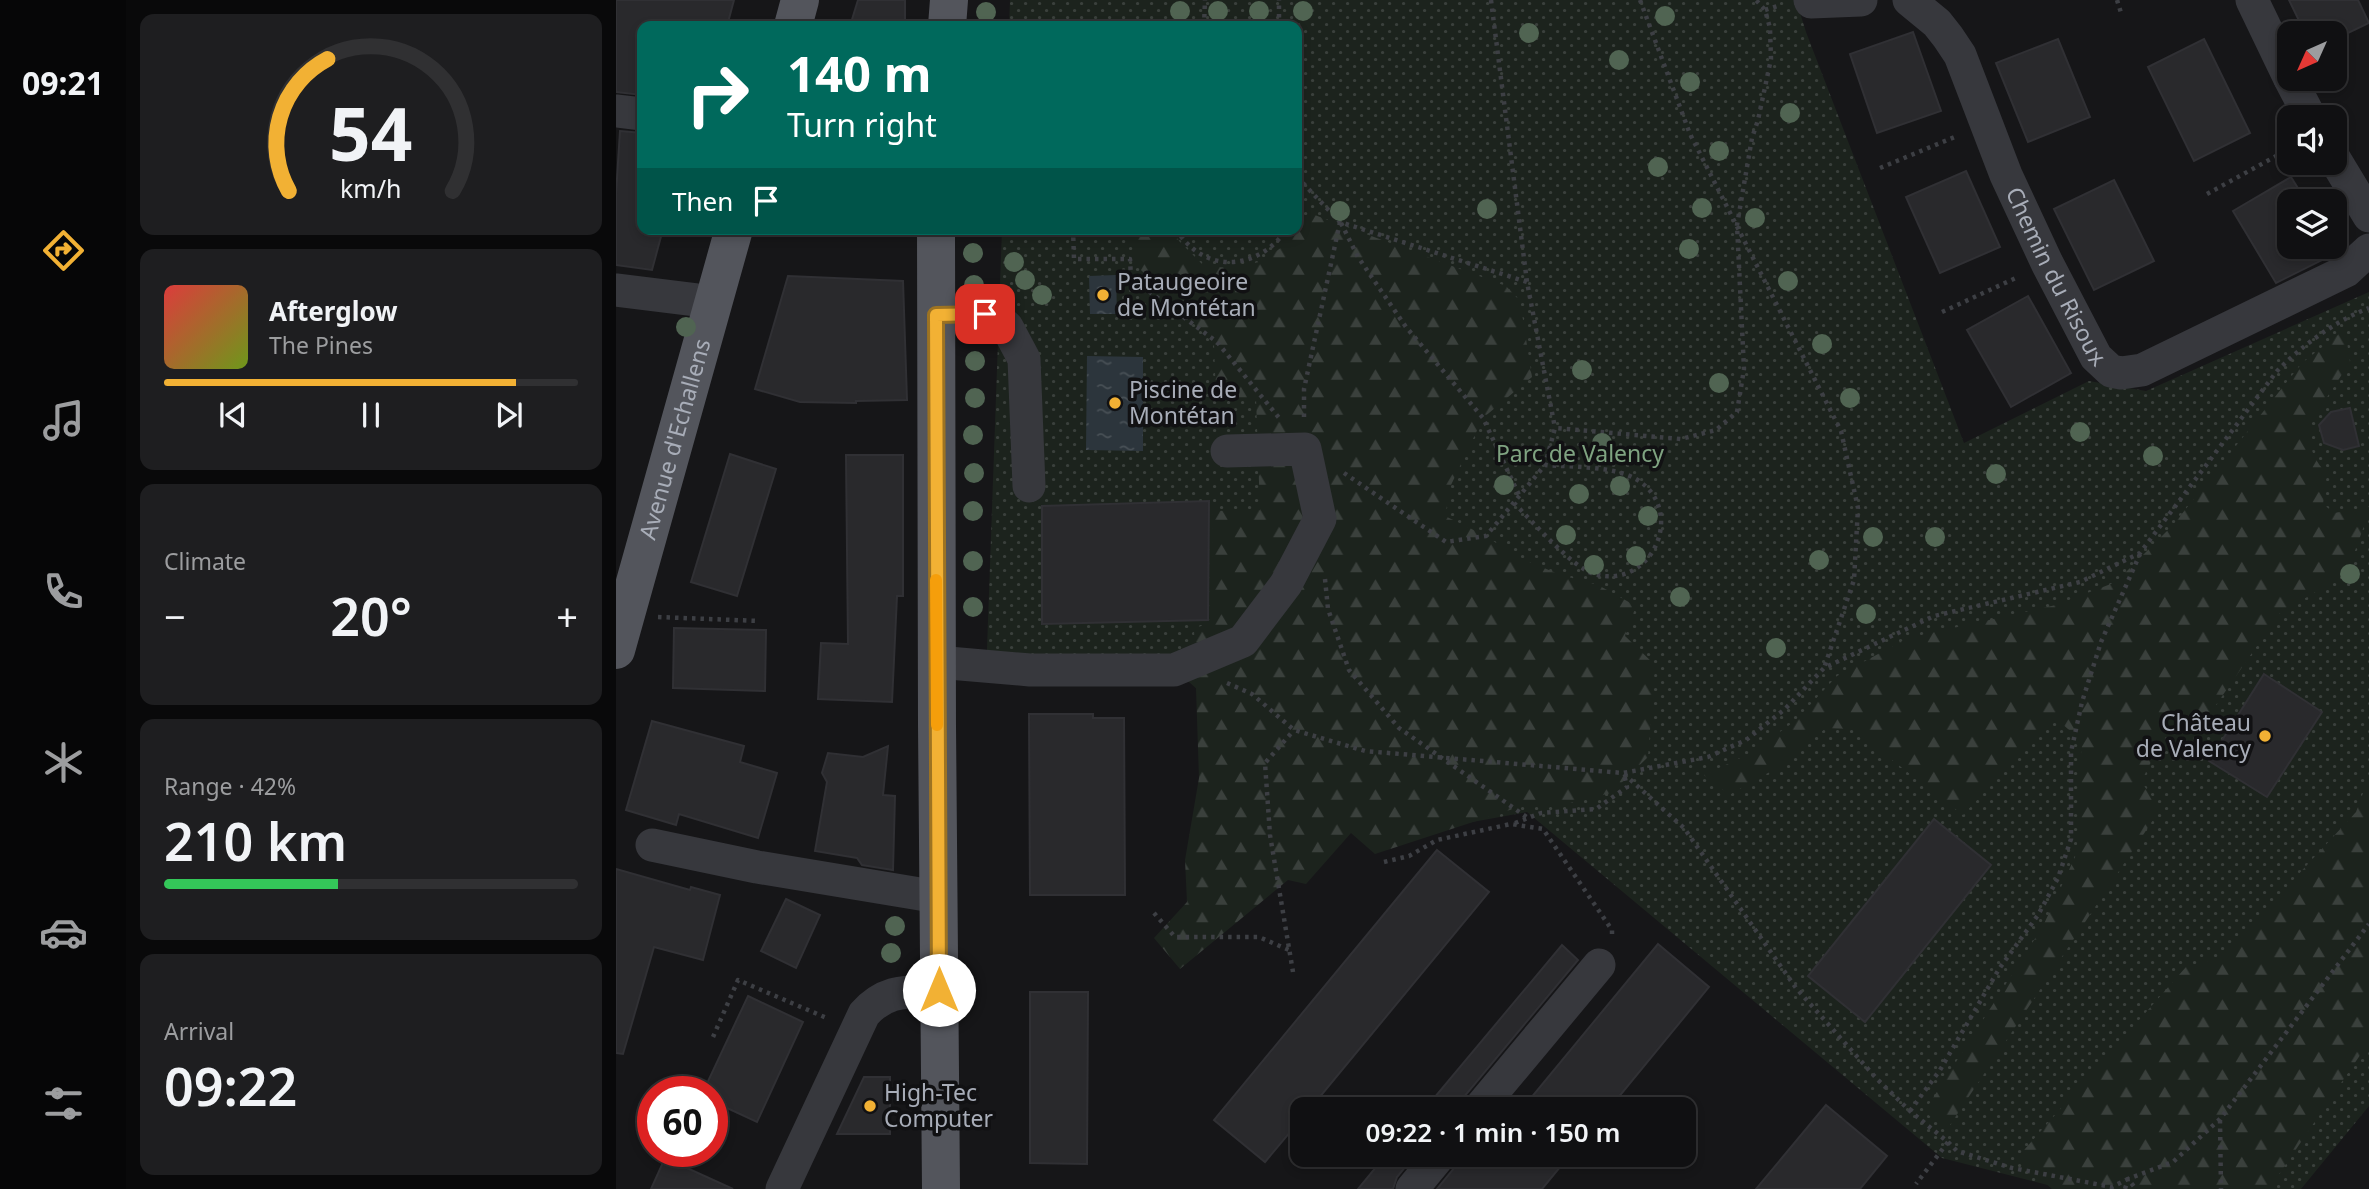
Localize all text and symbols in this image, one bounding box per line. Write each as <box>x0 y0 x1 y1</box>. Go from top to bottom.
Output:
north arrow <box>2277 21 2347 91</box>
map controls <box>2277 21 2347 259</box>
text: 140 m <box>787 40 932 106</box>
icon: right <box>672 49 763 140</box>
text: 09:21 <box>22 61 104 104</box>
text: 54 <box>329 83 413 182</box>
text: Turn right <box>787 103 937 146</box>
button: sound <box>2277 105 2347 175</box>
text: km/h <box>340 170 402 204</box>
icon: arrive <box>747 182 785 220</box>
street label: Chemin du Risoux <box>1999 182 2113 373</box>
text: Then <box>672 183 733 219</box>
button: layers <box>2277 189 2347 259</box>
icon: directions <box>39 226 88 275</box>
place label: Pataugeoire de Montétan <box>1117 265 1256 323</box>
pin <box>955 284 1015 344</box>
marker: Pataugeoire de Montétan <box>1095 287 1111 303</box>
text: Afterglow <box>269 293 397 329</box>
icon: arrive <box>966 295 1004 333</box>
text: The Pines <box>269 329 373 361</box>
street label: Avenue d'Echallens <box>631 335 718 543</box>
place label: Piscine de Montétan <box>1129 373 1237 431</box>
marker: Piscine de Montétan <box>1107 395 1123 411</box>
icon: music <box>39 396 88 445</box>
icon: previous <box>214 396 252 434</box>
icon: pause <box>352 396 390 434</box>
icon: next <box>490 396 528 434</box>
park label: Parc de Valency <box>1496 437 1664 469</box>
text: Climate <box>164 545 246 577</box>
icon: phone <box>39 567 88 616</box>
text: 20° <box>330 580 412 651</box>
text: − <box>164 590 186 642</box>
text: + <box>556 590 578 642</box>
place label: Château de Valency <box>2136 706 2251 764</box>
marker: Château de Valency <box>2257 728 2273 744</box>
icon: climate <box>39 738 88 787</box>
text: Range · 42% <box>164 770 296 802</box>
text: 210 km <box>164 805 347 876</box>
icon: car <box>39 908 88 957</box>
position arrow <box>902 953 976 1027</box>
text: Arrival <box>164 1015 234 1047</box>
text: 09:22 <box>164 1050 297 1121</box>
speed limit sign: 60 <box>637 1076 728 1167</box>
place label: High-Tec Computer <box>884 1076 994 1134</box>
icon: filters <box>39 1079 88 1128</box>
marker: High-Tec Computer <box>862 1098 878 1114</box>
text: 09:22 · 1 min · 150 m <box>1366 1114 1620 1150</box>

